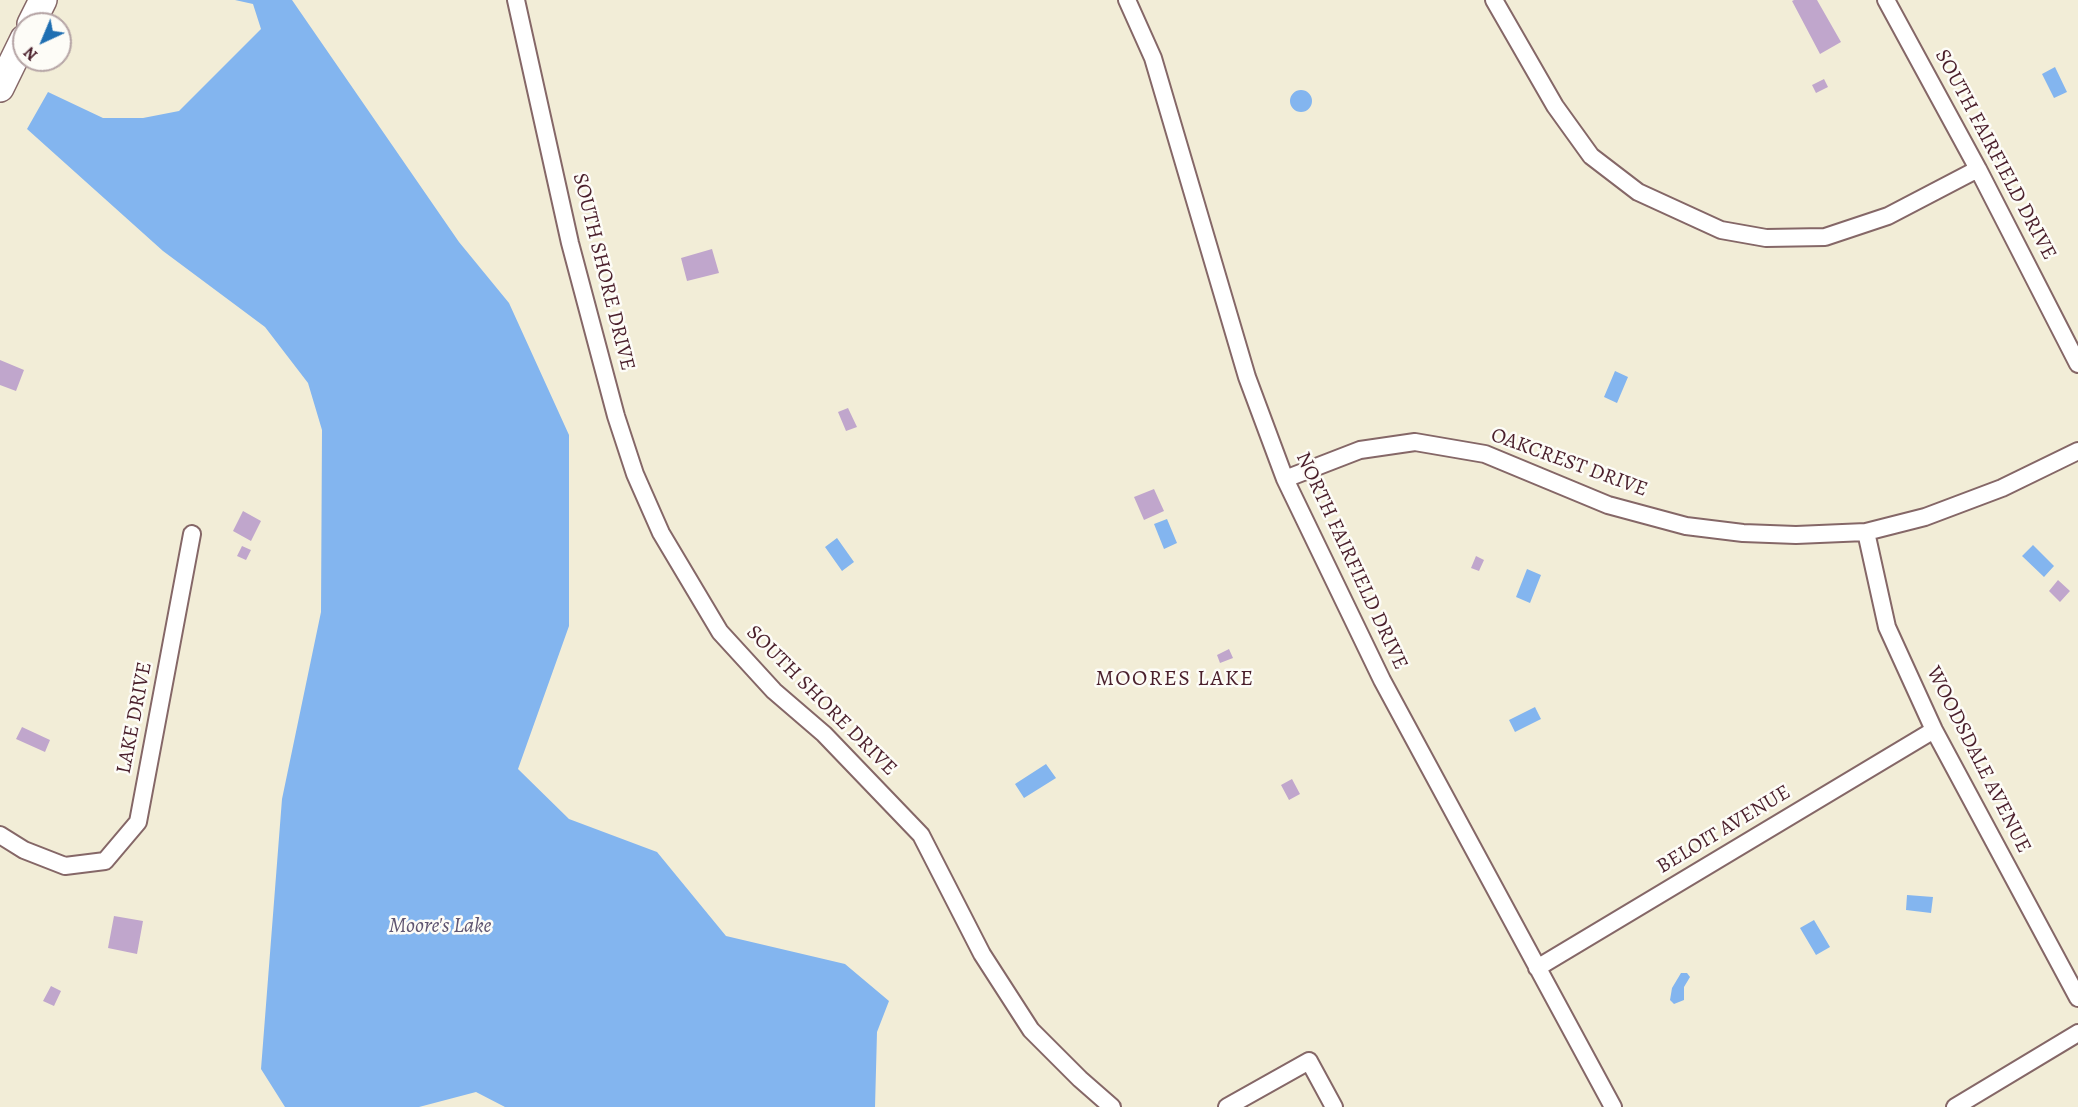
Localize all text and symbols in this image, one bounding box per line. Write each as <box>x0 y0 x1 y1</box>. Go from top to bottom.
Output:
north arrow <box>12 12 72 72</box>
text: N <box>19 42 43 65</box>
street label: SOUTH FAIRFIELD DRIVE <box>1929 45 2061 265</box>
street label: SOUTH SHORE DRIVE <box>566 171 640 373</box>
street label: OAKCREST DRIVE <box>1487 423 1651 503</box>
street label: NORTH FAIRFIELD DRIVE <box>1289 448 1413 674</box>
street label: SOUTH SHORE DRIVE <box>740 620 902 782</box>
street label: LAKE DRIVE <box>112 660 158 776</box>
street label: WOODSDALE AVENUE <box>1920 663 2036 857</box>
district label: MOORES LAKE <box>1095 667 1255 693</box>
street label: BELOIT AVENUE <box>1653 780 1795 880</box>
water label: Moore's Lake <box>389 914 491 940</box>

